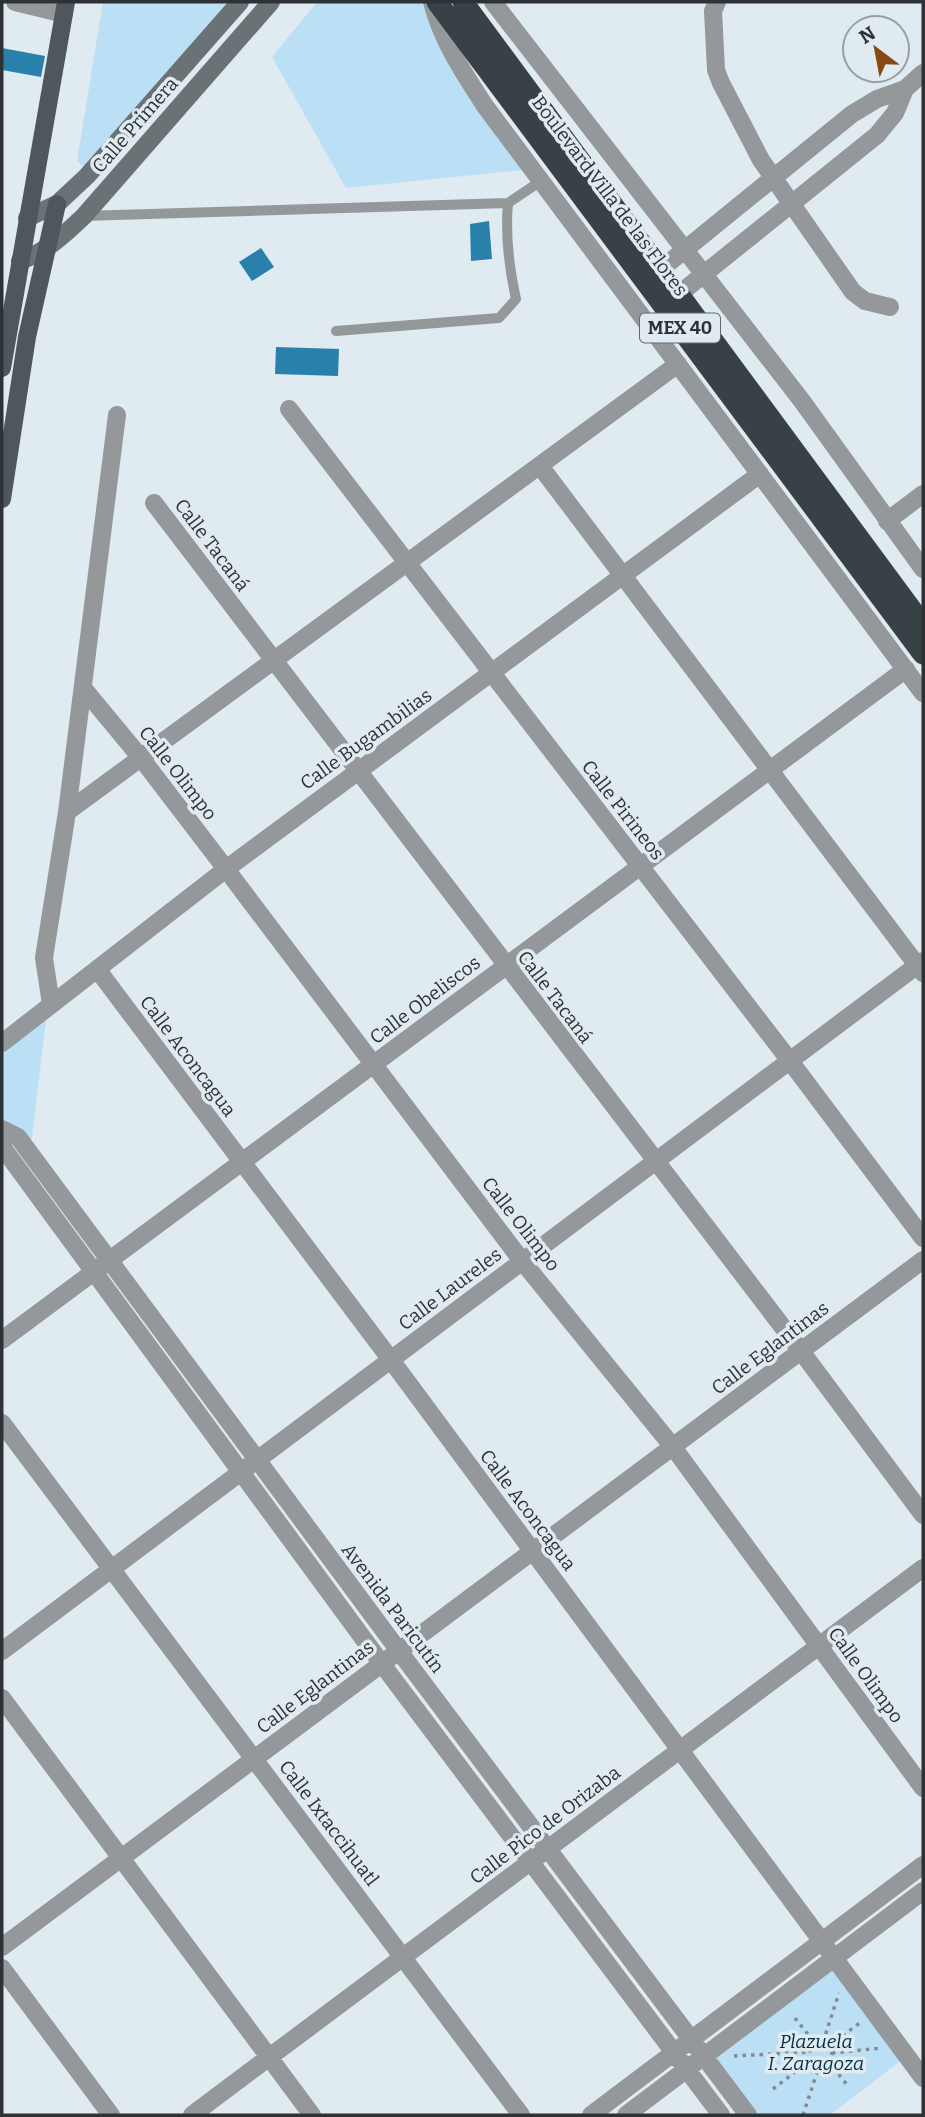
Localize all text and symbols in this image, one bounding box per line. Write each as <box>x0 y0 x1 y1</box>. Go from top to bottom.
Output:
north arrow <box>841 14 911 84</box>
text: N <box>855 21 880 49</box>
street label: Calle Primera <box>87 72 183 177</box>
street label: Boulevard Villa de las Flores <box>527 92 693 300</box>
road number: MEX 40 <box>640 314 720 342</box>
street label: Calle Tacaná <box>170 494 255 596</box>
street label: Calle Bugambilias <box>296 684 436 794</box>
street label: Calle Olimpo <box>134 721 222 825</box>
street label: Calle Pirineos <box>577 755 669 865</box>
street label: Calle Tacaná <box>513 946 598 1048</box>
street label: Calle Obeliscos <box>365 951 485 1049</box>
street label: Calle Aconcagua <box>135 991 241 1121</box>
street label: Calle Olimpo <box>477 1172 565 1276</box>
street label: Calle Laureles <box>394 1243 506 1335</box>
street label: Calle Eglantinas <box>707 1296 833 1400</box>
street label: Calle Aconcagua <box>475 1445 581 1575</box>
street label: Avenida Paricutín <box>337 1539 449 1677</box>
street label: Calle Olimpo <box>824 1623 909 1727</box>
street label: Calle Eglantinas <box>252 1635 378 1739</box>
street label: Calle Ixtaccihuatl <box>274 1756 384 1890</box>
street label: Calle Pico de Orizaba <box>465 1761 625 1889</box>
park label: Plazuela I. Zaragoza <box>768 2030 864 2075</box>

